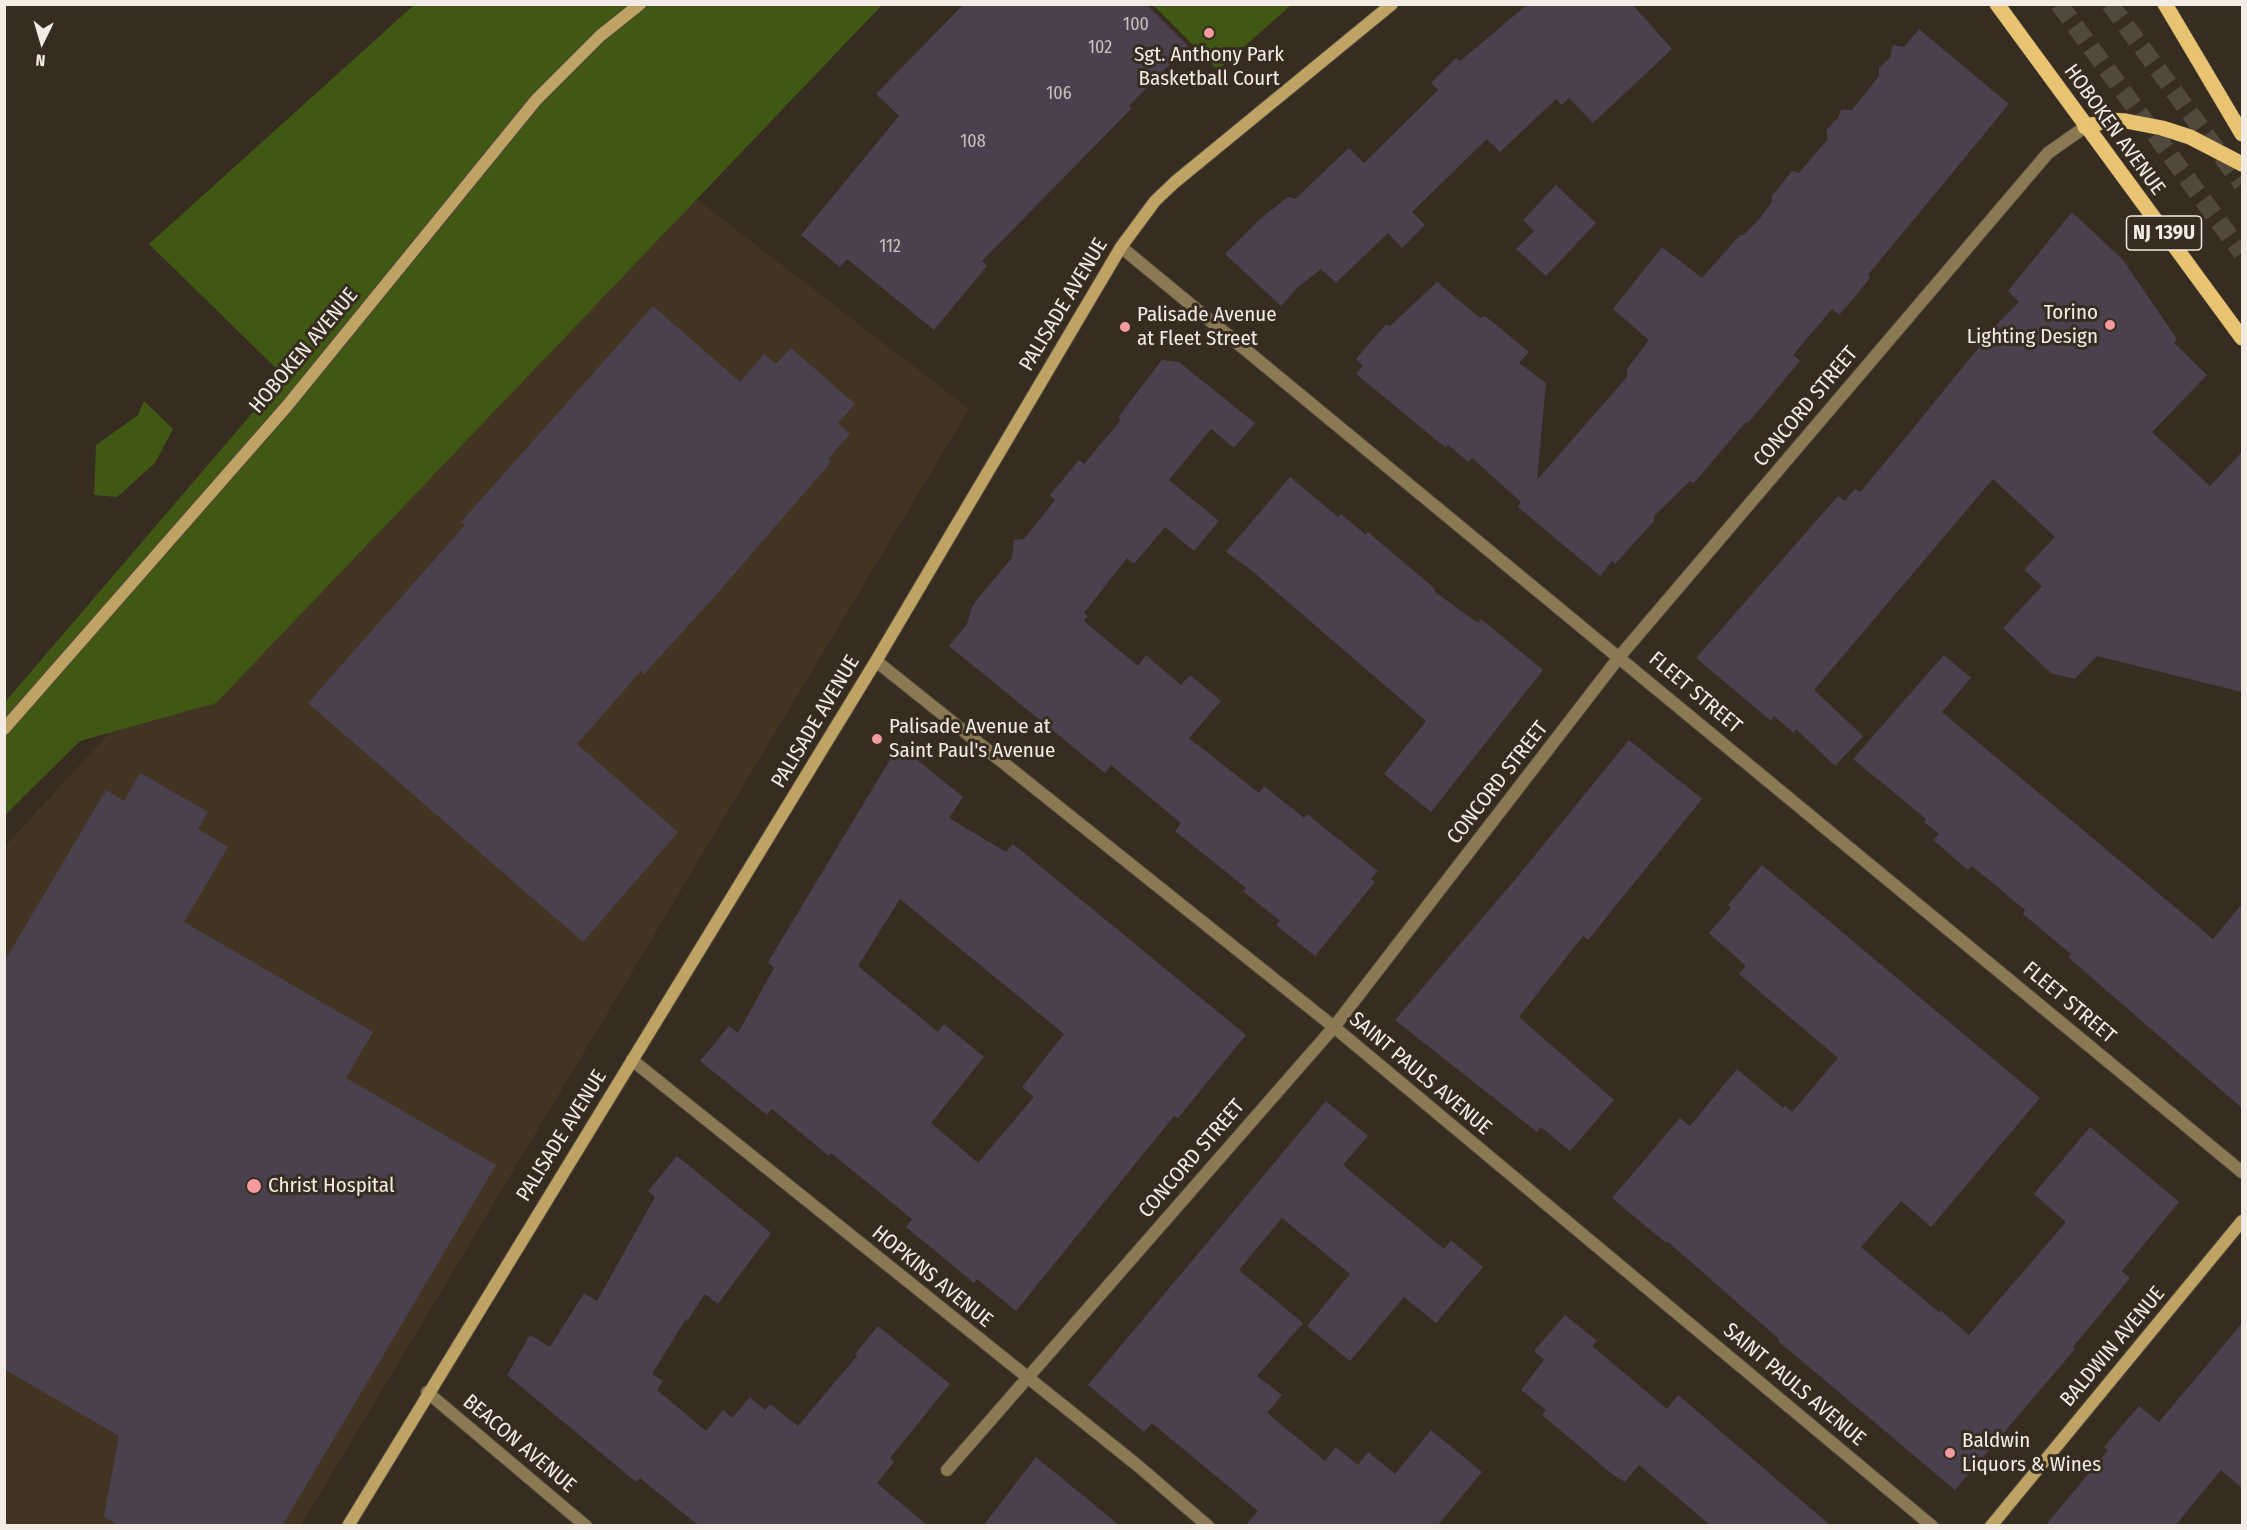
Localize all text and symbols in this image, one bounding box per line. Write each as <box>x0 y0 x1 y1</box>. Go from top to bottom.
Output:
north arrow <box>12 12 72 72</box>
house number: 100 <box>1123 14 1149 36</box>
marker: Sgt. Anthony Park Basketball Court <box>1202 26 1216 40</box>
house number: 102 <box>1088 37 1112 59</box>
place label: Sgt. Anthony Park Basketball Court <box>1134 42 1284 92</box>
text: N <box>35 51 46 70</box>
street label: HOBOKEN AVENUE <box>2058 60 2170 200</box>
house number: 106 <box>1046 83 1072 105</box>
house number: 108 <box>960 131 986 153</box>
road number: NJ 139U <box>2126 216 2202 250</box>
street label: PALISADE AVENUE <box>1015 234 1113 376</box>
house number: 112 <box>879 236 901 258</box>
street label: HOBOKEN AVENUE <box>244 283 364 419</box>
place label: Torino Lighting Design <box>1967 300 2098 350</box>
place label: Palisade Avenue at Fleet Street <box>1137 302 1277 352</box>
marker: Torino Lighting Design <box>2103 318 2117 332</box>
marker: Palisade Avenue at Fleet Street <box>1118 320 1132 334</box>
street label: CONCORD STREET <box>1749 342 1863 472</box>
street label: FLEET STREET <box>1643 647 1747 739</box>
street label: PALISADE AVENUE <box>767 651 865 793</box>
place label: Palisade Avenue at Saint Paul's Avenue <box>889 714 1055 764</box>
street label: CONCORD STREET <box>1442 717 1554 849</box>
marker: Palisade Avenue at Saint Paul's Avenue <box>870 732 884 746</box>
street label: FLEET STREET <box>2017 957 2121 1049</box>
street label: SAINT PAULS AVENUE <box>1344 1007 1496 1141</box>
street label: PALISADE AVENUE <box>512 1066 612 1206</box>
street label: CONCORD STREET <box>1134 1095 1250 1223</box>
place label: Christ Hospital <box>268 1173 394 1199</box>
marker: Christ Hospital <box>245 1177 263 1195</box>
street label: HOPKINS AVENUE <box>867 1221 997 1333</box>
street label: BALDWIN AVENUE <box>2055 1282 2171 1412</box>
street label: SAINT PAULS AVENUE <box>1718 1318 1870 1452</box>
street label: BEACON AVENUE <box>457 1390 581 1498</box>
place label: Baldwin Liquors & Wines <box>1962 1428 2101 1478</box>
marker: Baldwin Liquors & Wines <box>1943 1446 1957 1460</box>

